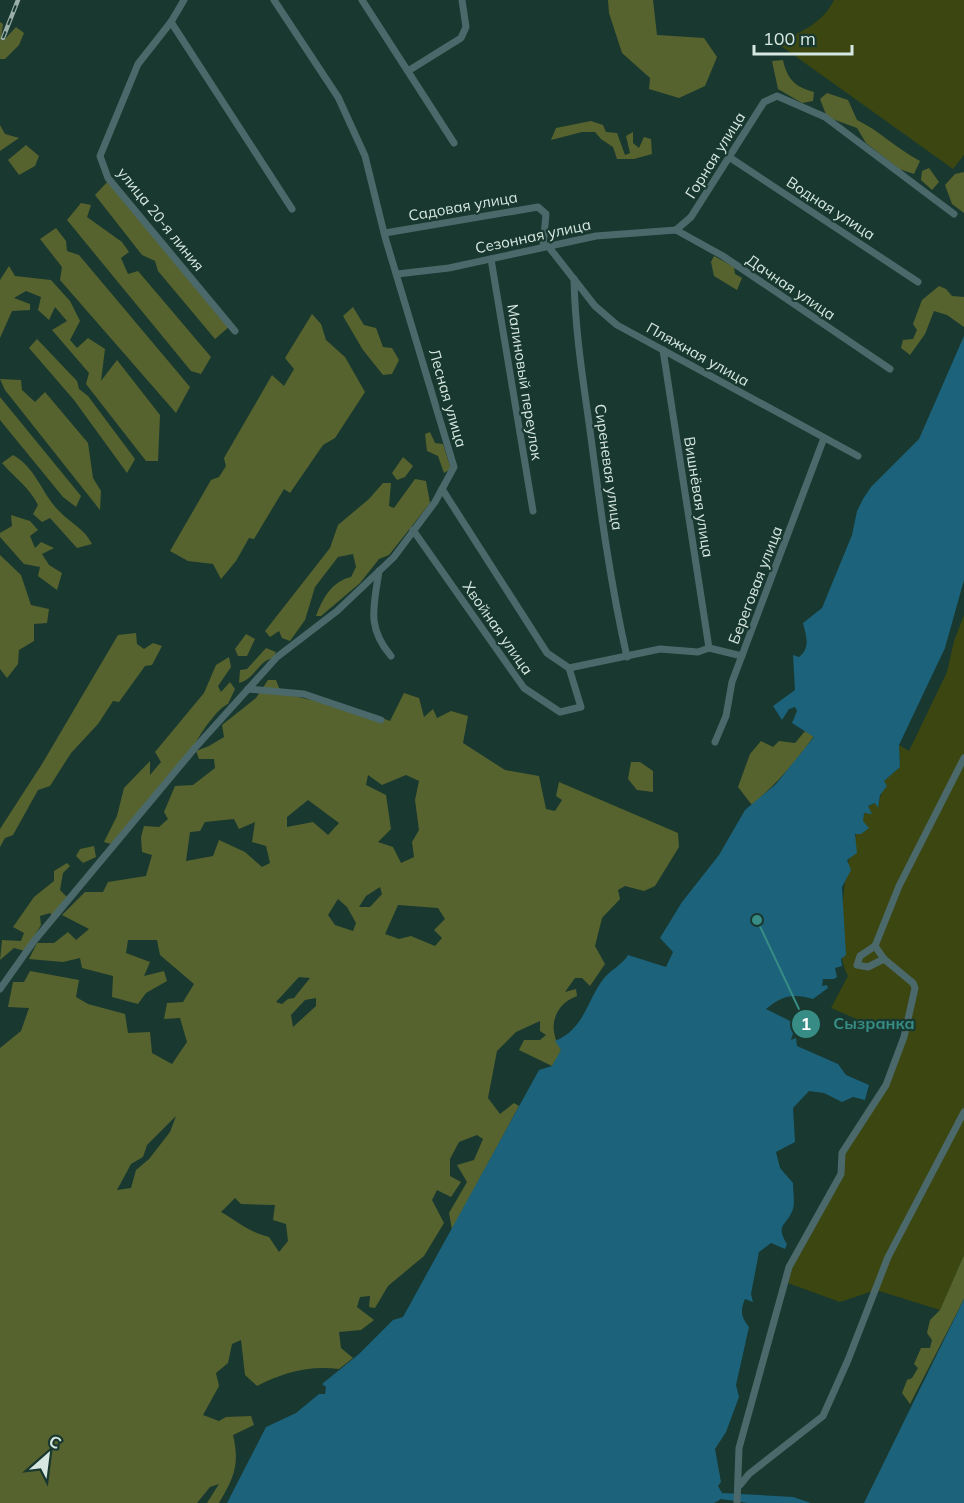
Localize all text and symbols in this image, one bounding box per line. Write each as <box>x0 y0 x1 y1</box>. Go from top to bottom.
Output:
scale bar <box>754 18 852 56</box>
text: 100 m <box>763 27 816 50</box>
street label: Горная улица <box>681 108 749 202</box>
street label: улица 20-я линия <box>113 163 209 275</box>
street label: Водная улица <box>783 172 879 244</box>
street label: Садовая улица <box>407 187 519 225</box>
street label: Сезонная улица <box>473 214 593 258</box>
street label: Дачная улица <box>743 250 839 324</box>
street label: Малиновый переулок <box>503 303 547 462</box>
street label: Пляжная улица <box>643 318 753 390</box>
street label: Лесная улица <box>425 347 471 449</box>
street label: Сиреневая улица <box>591 403 627 531</box>
street label: Вишнёвая улица <box>680 435 718 559</box>
street label: Береговая улица <box>724 523 786 647</box>
street label: Хвойная улица <box>459 578 537 678</box>
callout: Сызранка <box>791 1007 927 1041</box>
text: 1 <box>801 1012 811 1035</box>
text: Сызранка <box>833 1013 915 1033</box>
north arrow <box>18 1425 78 1485</box>
text: С <box>46 1430 65 1453</box>

